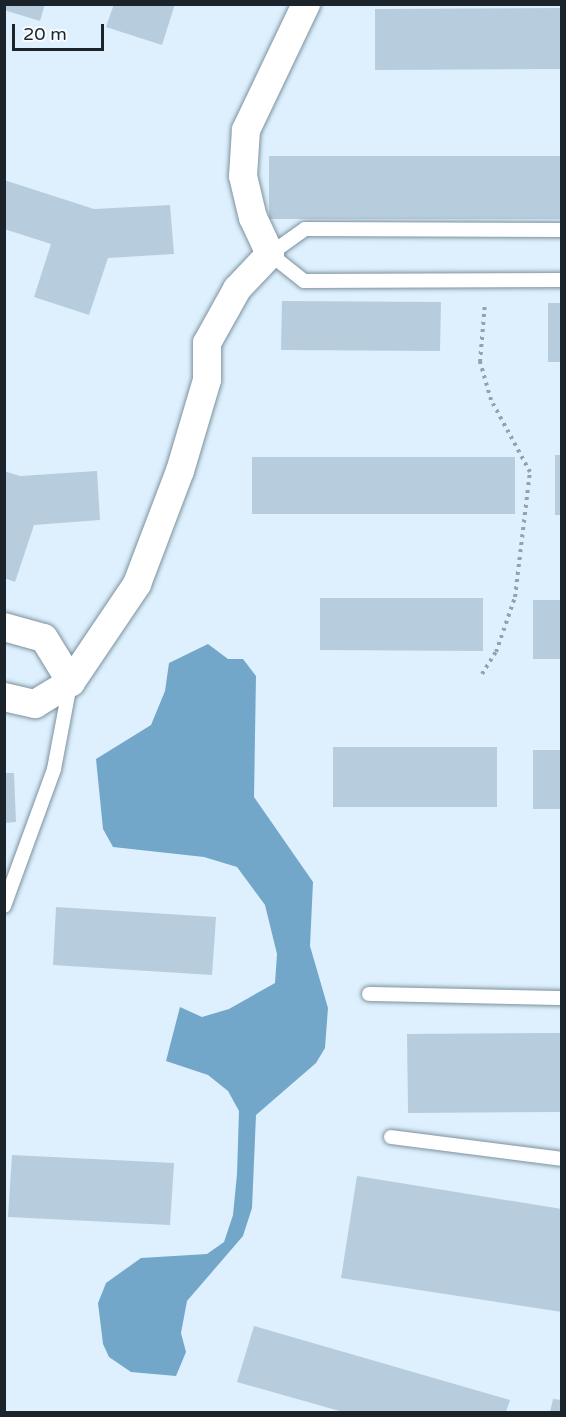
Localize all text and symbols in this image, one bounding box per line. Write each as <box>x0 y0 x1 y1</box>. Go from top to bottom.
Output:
scale bar <box>15 12 106 50</box>
text: 20 m <box>23 23 67 45</box>

